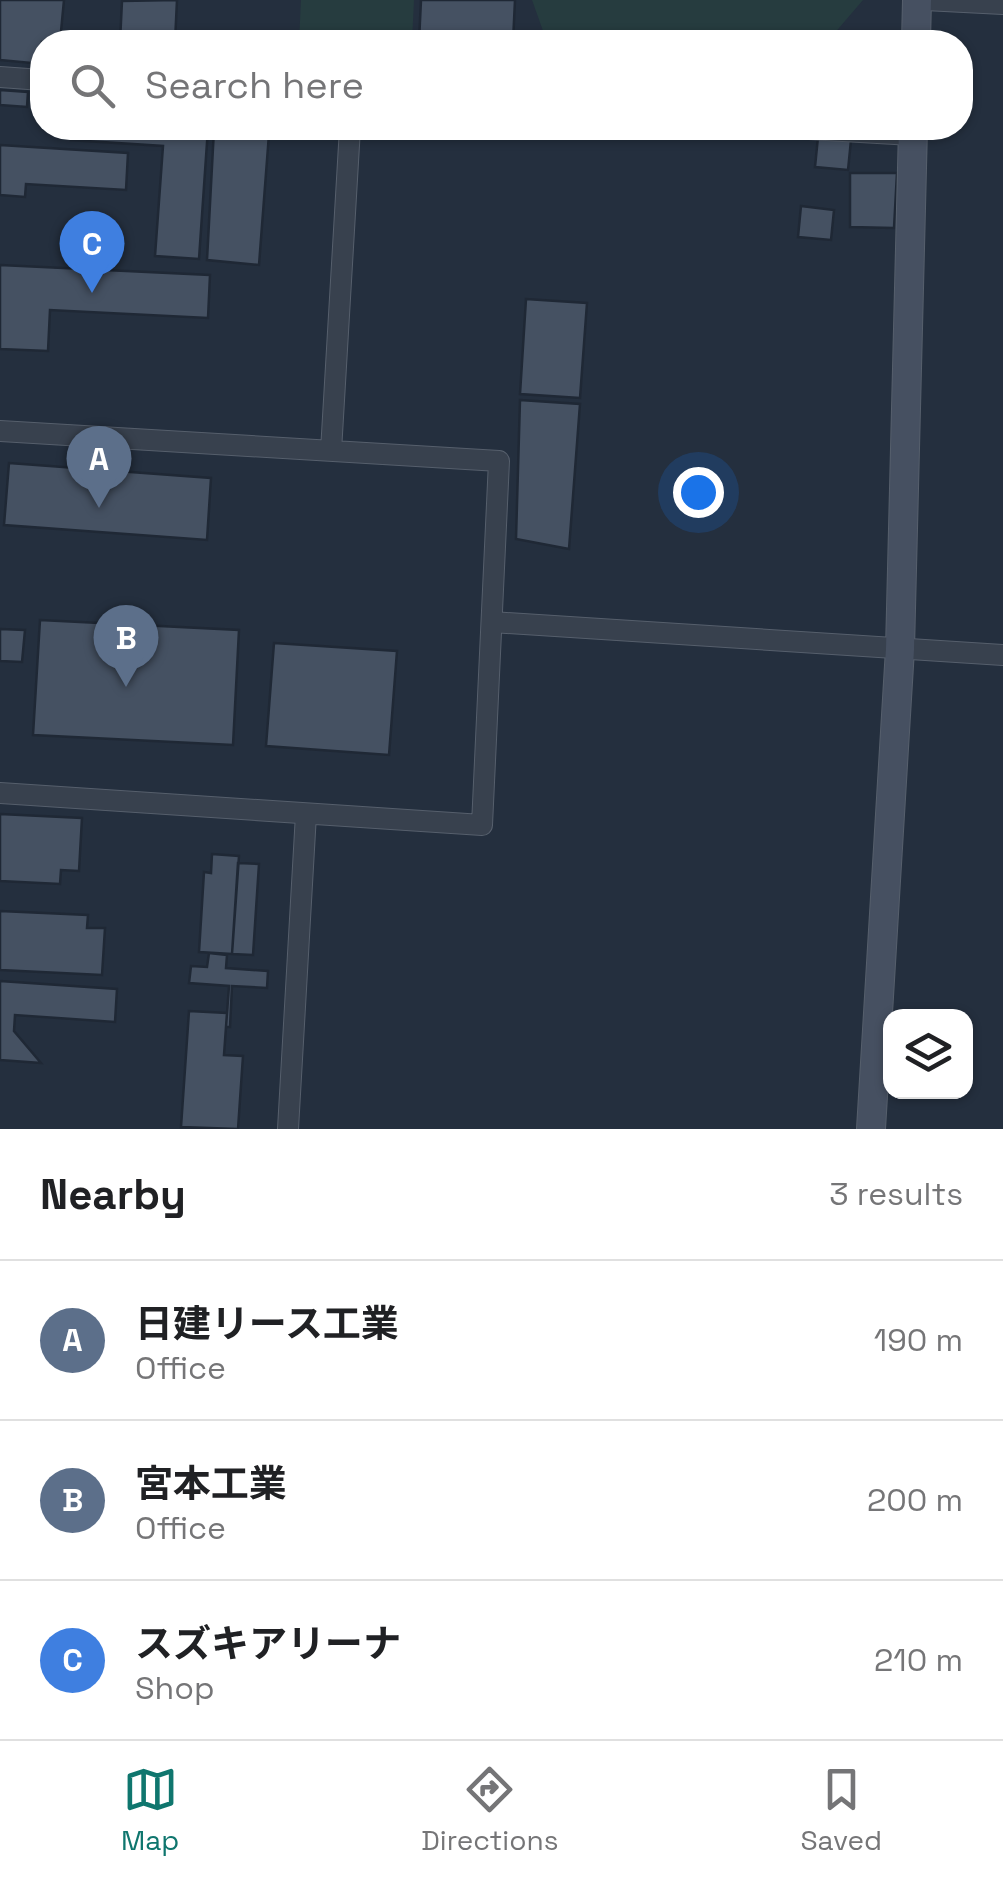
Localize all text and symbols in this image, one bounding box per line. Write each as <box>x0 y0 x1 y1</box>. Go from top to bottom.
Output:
search box <box>30 30 973 140</box>
icon: search <box>65 58 120 113</box>
text: Search here <box>145 61 364 109</box>
pin: C <box>59 210 124 293</box>
pin: A <box>66 426 132 508</box>
your location <box>673 467 724 518</box>
pin: B <box>94 604 158 687</box>
map controls <box>883 1009 973 1099</box>
button: layers <box>883 1009 973 1099</box>
text: Nearby <box>40 1168 186 1221</box>
text: 3 results <box>829 1174 963 1214</box>
text: 日建リース工業 <box>135 1300 399 1348</box>
text: A <box>62 1320 83 1360</box>
text: 190 m <box>874 1320 963 1360</box>
text: Office <box>135 1348 226 1388</box>
text: 宮本工業 <box>135 1460 287 1508</box>
text: B <box>62 1480 83 1520</box>
text: 200 m <box>867 1480 963 1520</box>
text: Office <box>135 1508 226 1548</box>
text: スズキアリーナ <box>135 1620 401 1668</box>
text: C <box>62 1640 83 1680</box>
text: 210 m <box>874 1640 963 1680</box>
text: Shop <box>135 1668 215 1708</box>
tab: Map <box>121 1762 179 1858</box>
tab: Directions <box>421 1762 558 1858</box>
tab: Saved <box>800 1762 882 1858</box>

